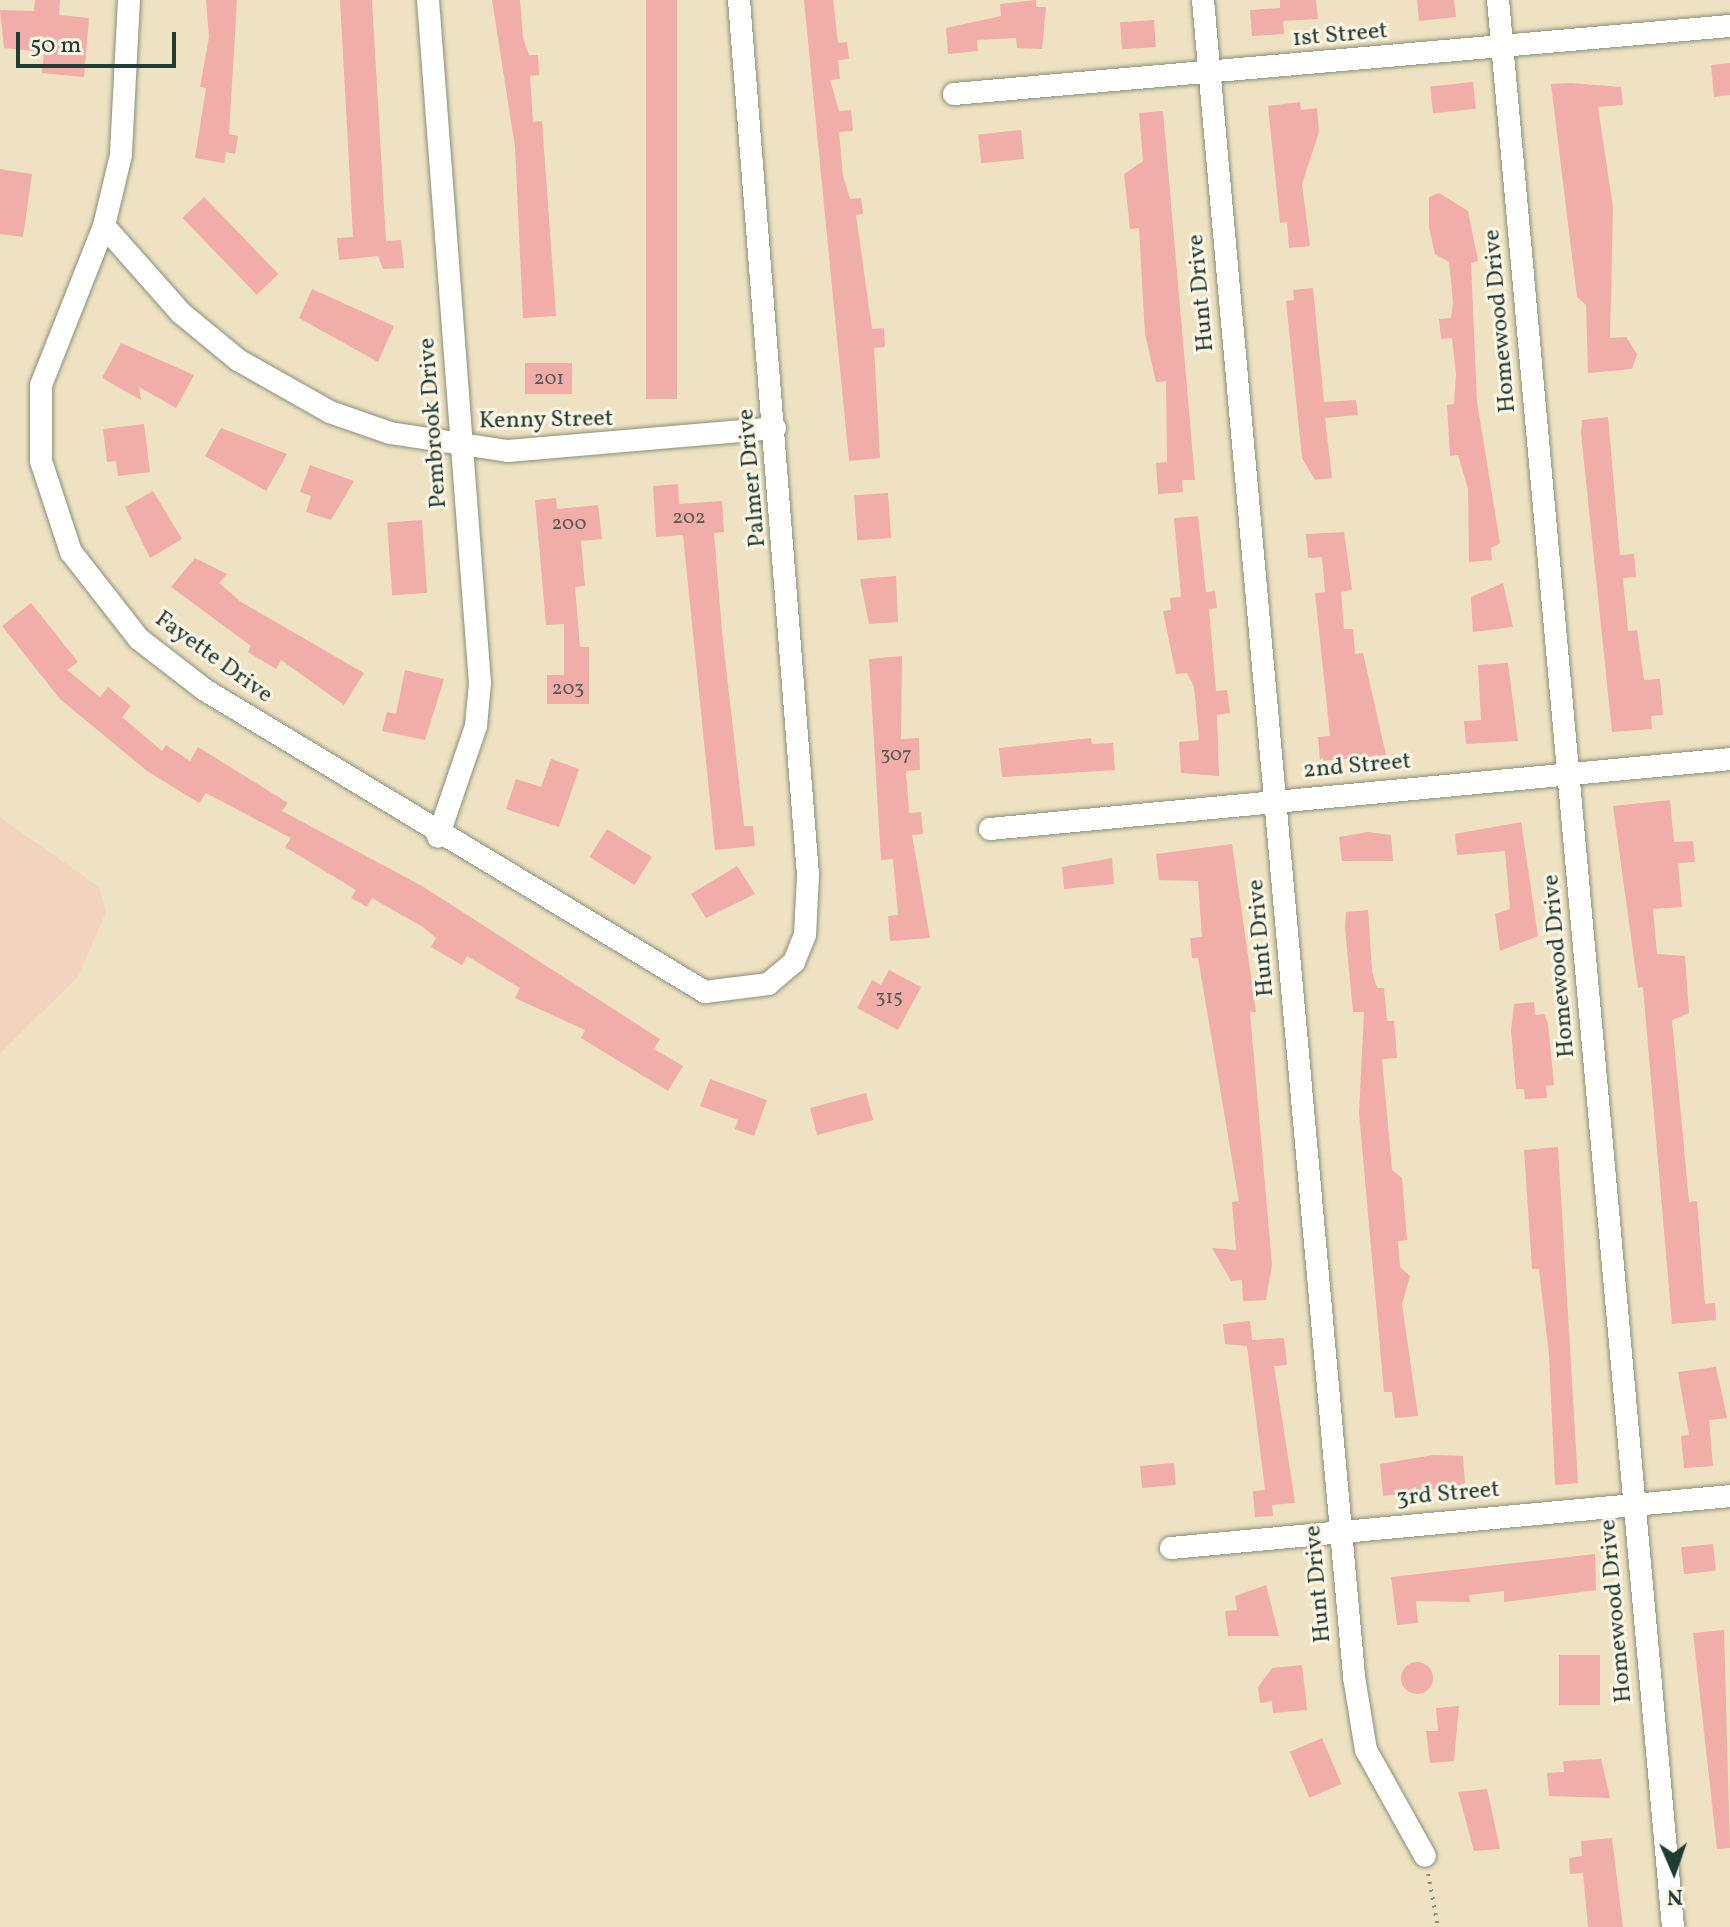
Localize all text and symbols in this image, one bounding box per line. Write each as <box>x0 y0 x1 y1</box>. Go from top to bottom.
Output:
scale bar <box>20 16 180 66</box>
street label: 1st Street <box>1291 17 1389 55</box>
text: 50 m <box>30 29 82 63</box>
street label: Homewood Drive <box>1479 228 1523 414</box>
street label: Hunt Drive <box>1183 233 1221 353</box>
street label: Pembrook Drive <box>414 337 454 509</box>
house number: 201 <box>534 367 564 391</box>
street label: Kenny Street <box>478 405 614 437</box>
street label: Palmer Drive <box>733 407 773 549</box>
house number: 202 <box>672 506 706 530</box>
house number: 200 <box>552 512 586 536</box>
street label: Fayette Drive <box>148 606 278 710</box>
house number: 203 <box>552 677 584 701</box>
house number: 307 <box>880 743 912 767</box>
street label: 2nd Street <box>1302 748 1412 786</box>
street label: Homewood Drive <box>1538 873 1582 1059</box>
street label: Hunt Drive <box>1243 878 1281 998</box>
house number: 315 <box>875 986 903 1010</box>
street label: 3rd Street <box>1395 1476 1501 1514</box>
street label: Homewood Drive <box>1595 1518 1639 1704</box>
street label: Hunt Drive <box>1300 1524 1338 1644</box>
north arrow <box>1634 1831 1714 1911</box>
text: N <box>1666 1880 1683 1911</box>

